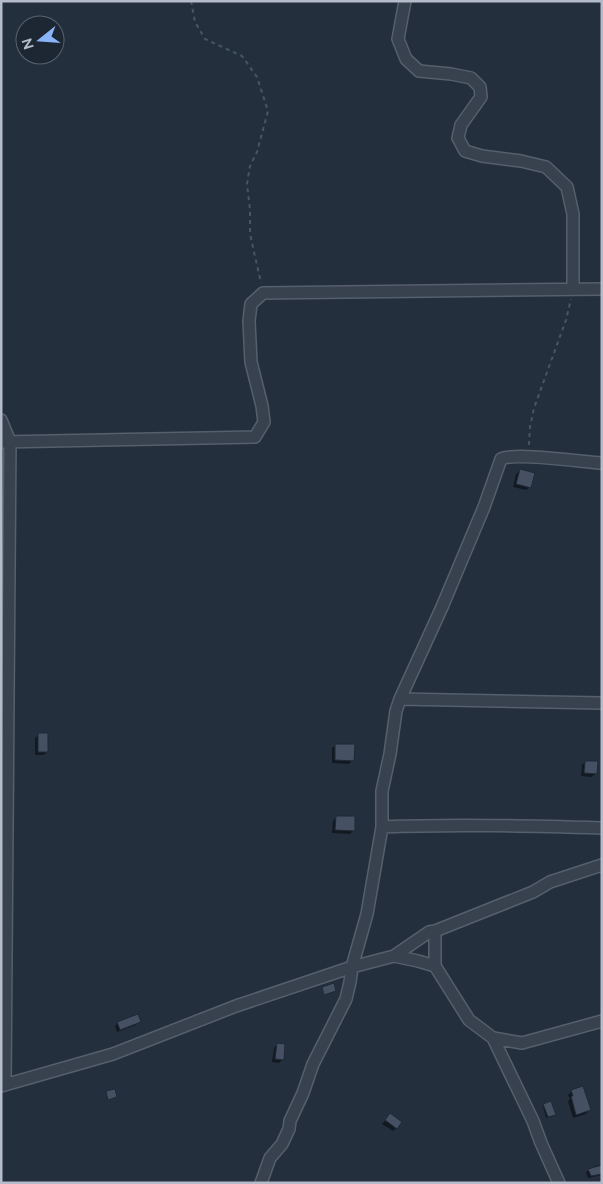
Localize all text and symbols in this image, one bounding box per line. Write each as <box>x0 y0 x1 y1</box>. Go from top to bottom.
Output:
north arrow <box>15 15 65 65</box>
text: N <box>18 36 37 51</box>

